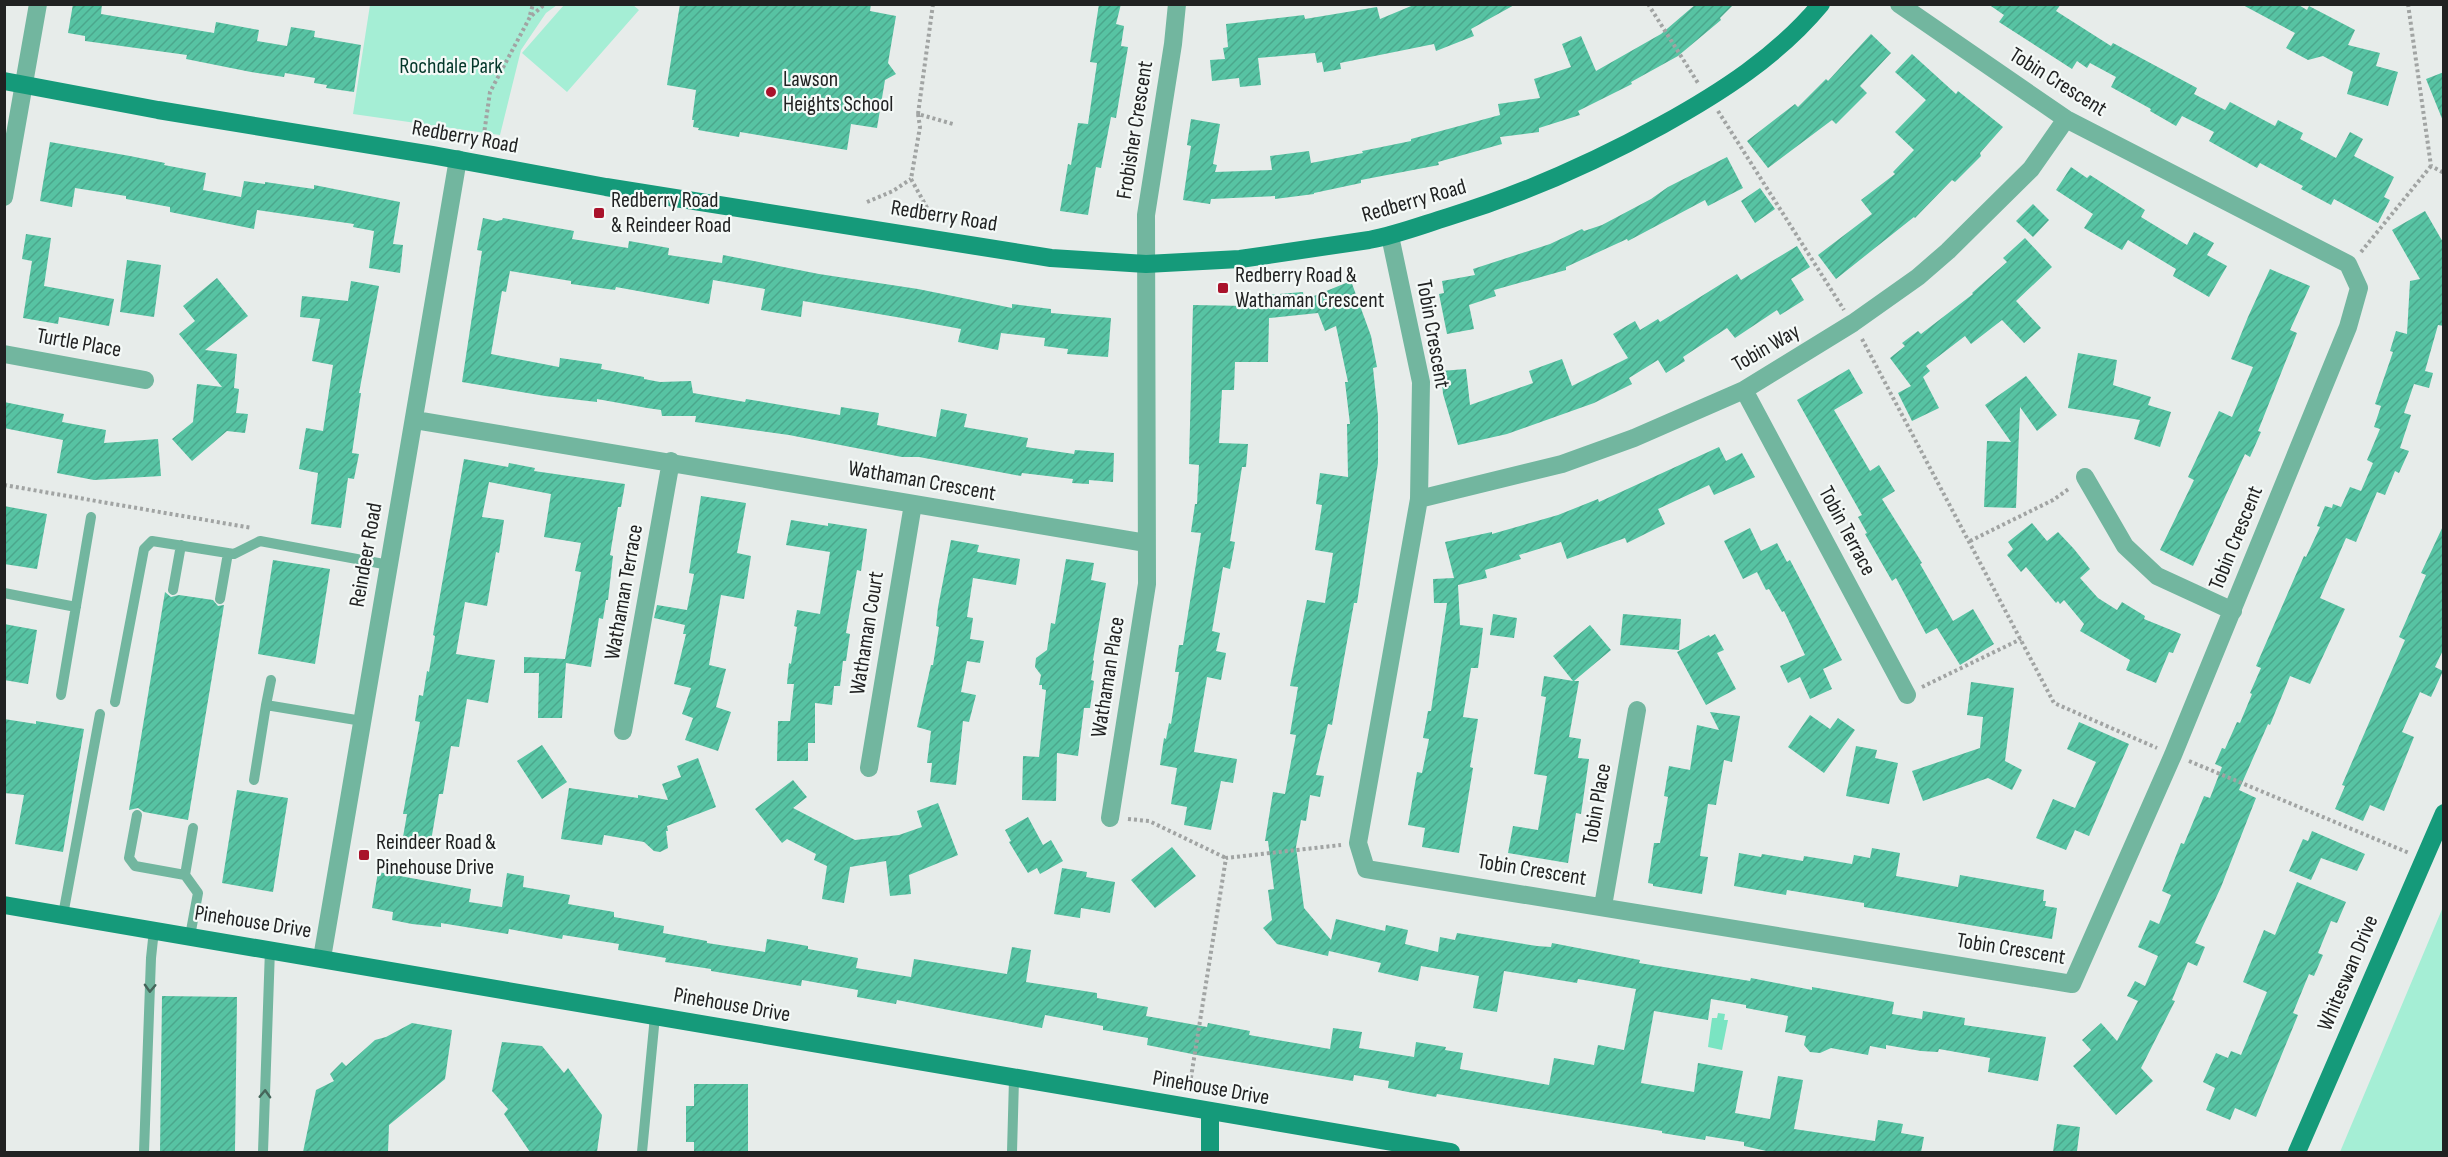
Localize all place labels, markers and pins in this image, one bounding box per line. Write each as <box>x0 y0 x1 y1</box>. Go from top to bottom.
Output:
place label: Lawson Heights School <box>783 66 893 118</box>
marker: Lawson Heights School <box>764 85 778 99</box>
place label: Redberry Road & Reindeer Road <box>611 187 731 239</box>
marker: Redberry Road & Reindeer Road <box>592 206 606 220</box>
place label: Redberry Road & Wathaman Crescent <box>1235 262 1385 314</box>
marker: Redberry Road & Wathaman Crescent <box>1216 281 1230 295</box>
place label: Reindeer Road & Pinehouse Drive <box>376 829 496 881</box>
marker: Reindeer Road & Pinehouse Drive <box>357 848 371 862</box>

